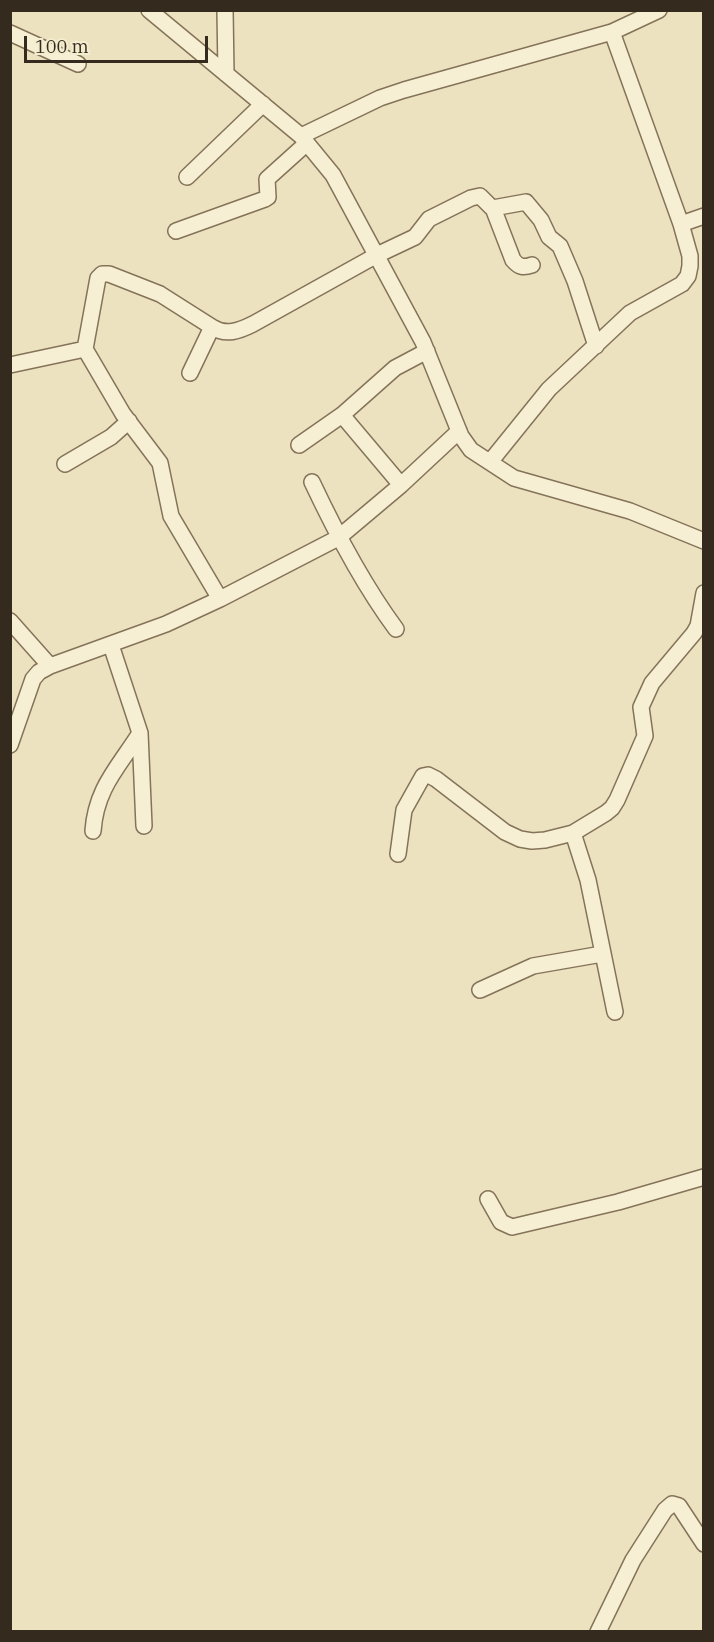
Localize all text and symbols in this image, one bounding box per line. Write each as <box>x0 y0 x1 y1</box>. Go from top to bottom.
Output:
scale bar <box>27 24 212 62</box>
text: 100 m <box>35 35 89 58</box>

